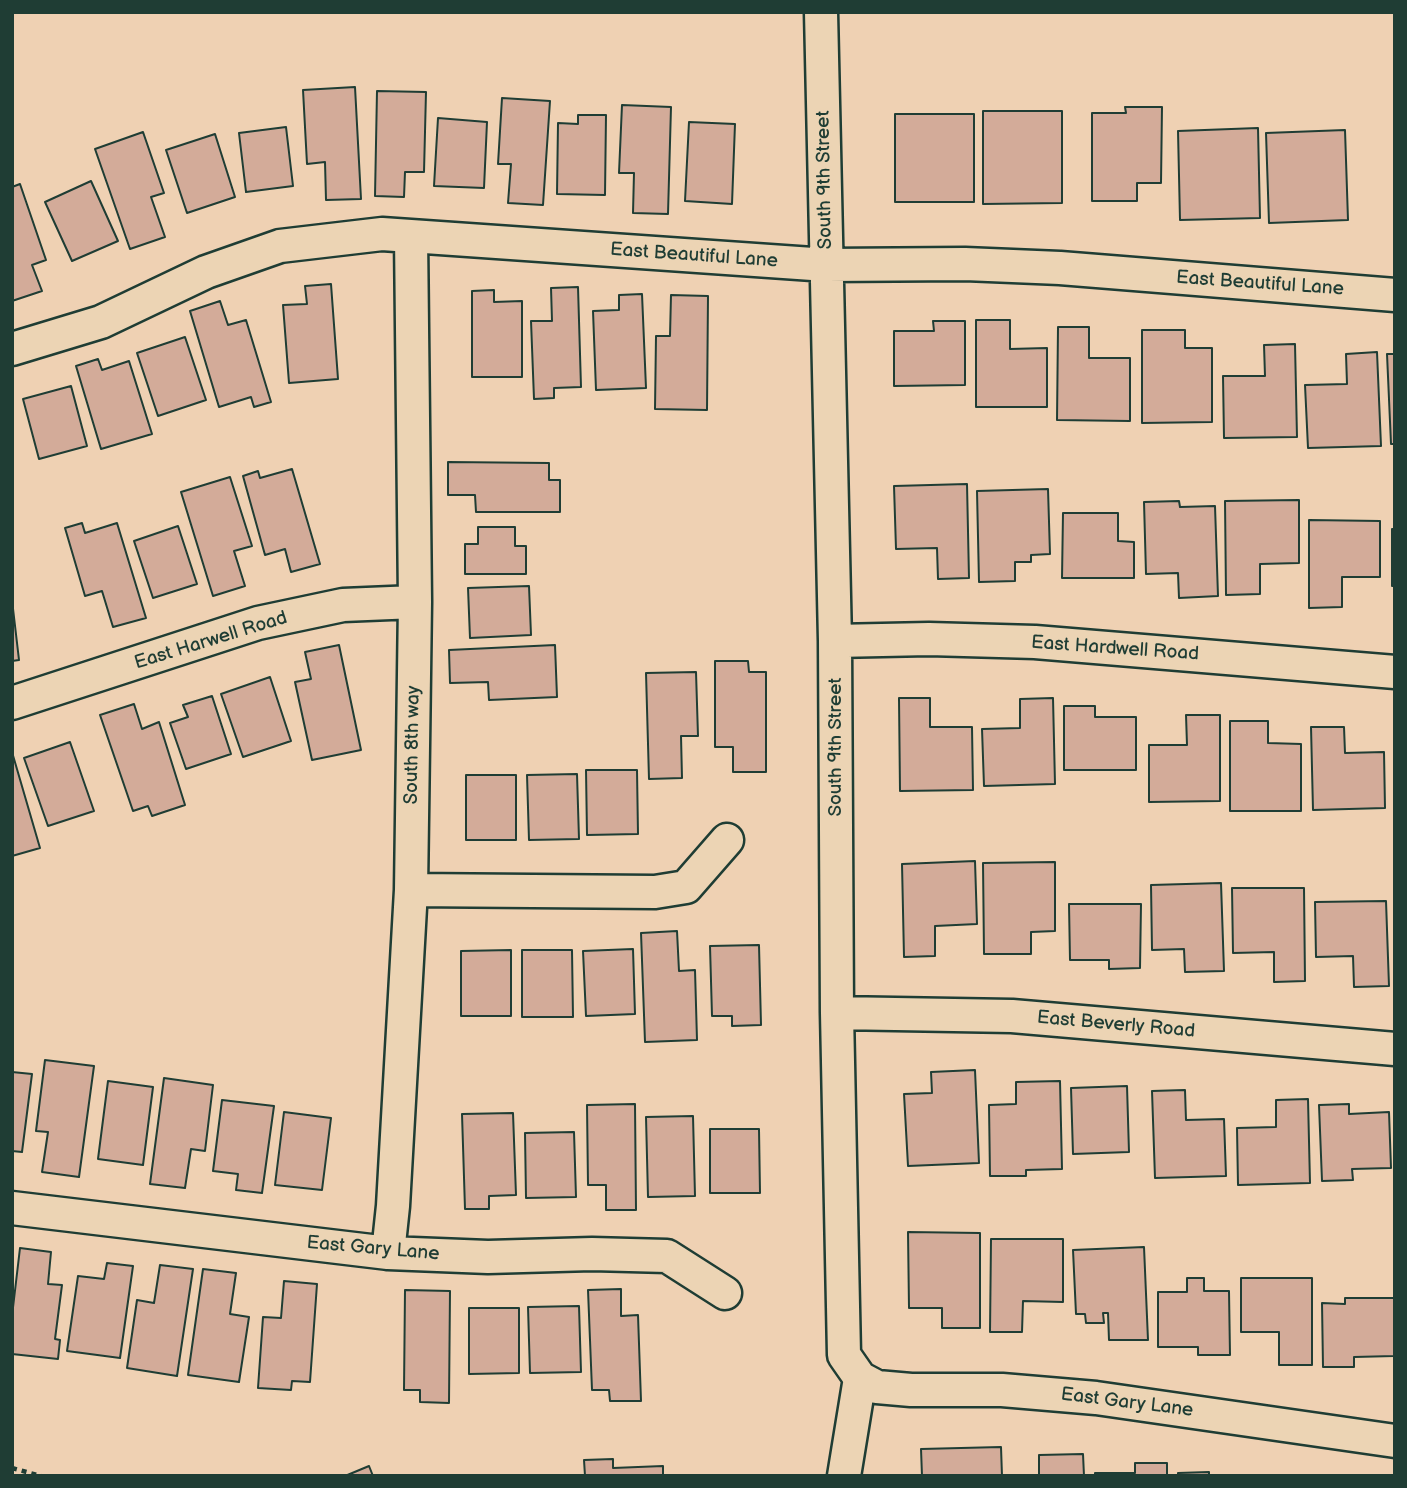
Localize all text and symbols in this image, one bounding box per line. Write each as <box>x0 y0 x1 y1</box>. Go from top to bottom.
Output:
street label: South 9th Street <box>812 110 838 250</box>
street label: East Beautiful Lane <box>609 239 779 273</box>
street label: East Beautiful Lane <box>1175 267 1345 301</box>
street label: East Harwell Road <box>132 607 290 675</box>
street label: East Hardwell Road <box>1030 632 1200 666</box>
street label: South 9th Street <box>825 678 847 816</box>
street label: South 8th way <box>401 685 425 805</box>
street label: East Beverly Road <box>1036 1007 1196 1043</box>
street label: East Gary Lane <box>306 1232 440 1266</box>
street label: East Gary Lane <box>1059 1384 1195 1422</box>

